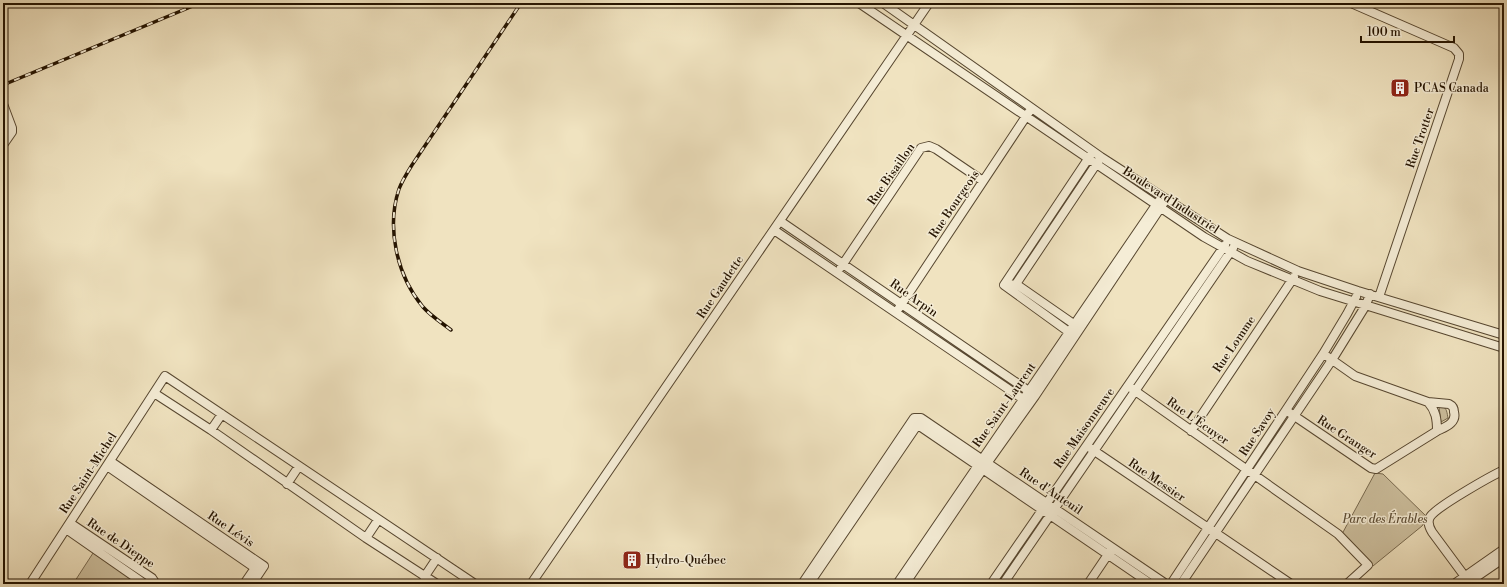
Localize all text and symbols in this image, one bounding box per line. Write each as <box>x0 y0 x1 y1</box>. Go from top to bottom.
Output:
scale bar <box>1361 18 1454 44</box>
text: 100 m <box>1367 25 1401 40</box>
building icon: PCAS Canada <box>1389 77 1411 99</box>
place label: PCAS Canada <box>1414 81 1490 96</box>
street label: Rue Trotter <box>1403 106 1438 170</box>
street label: Rue Bisaillon <box>865 140 918 208</box>
street label: Boulevard Industriel <box>1119 163 1222 237</box>
street label: Rue Bourgeois <box>926 167 983 241</box>
street label: Rue Gaudette <box>694 253 747 322</box>
street label: Rue Arpin <box>887 276 941 320</box>
street label: Rue Lomme <box>1210 313 1259 376</box>
street label: Rue Saint-Laurent <box>970 359 1040 451</box>
street label: Rue Maisonneuve <box>1051 385 1118 472</box>
street label: Rue L'Écuyer <box>1164 393 1233 448</box>
street label: Rue Savoy <box>1236 405 1279 459</box>
street label: Rue Granger <box>1314 413 1379 462</box>
street label: Rue Saint-Michel <box>57 429 121 517</box>
street label: Rue Messier <box>1125 456 1188 505</box>
street label: Rue d'Auteuil <box>1016 465 1085 518</box>
street label: Rue Lévis <box>205 508 257 550</box>
park label: Parc des Érables <box>1341 510 1428 527</box>
street label: Rue de Dieppe <box>84 515 157 572</box>
building icon: Hydro-Québec <box>621 549 643 571</box>
place label: Hydro-Québec <box>646 553 726 568</box>

